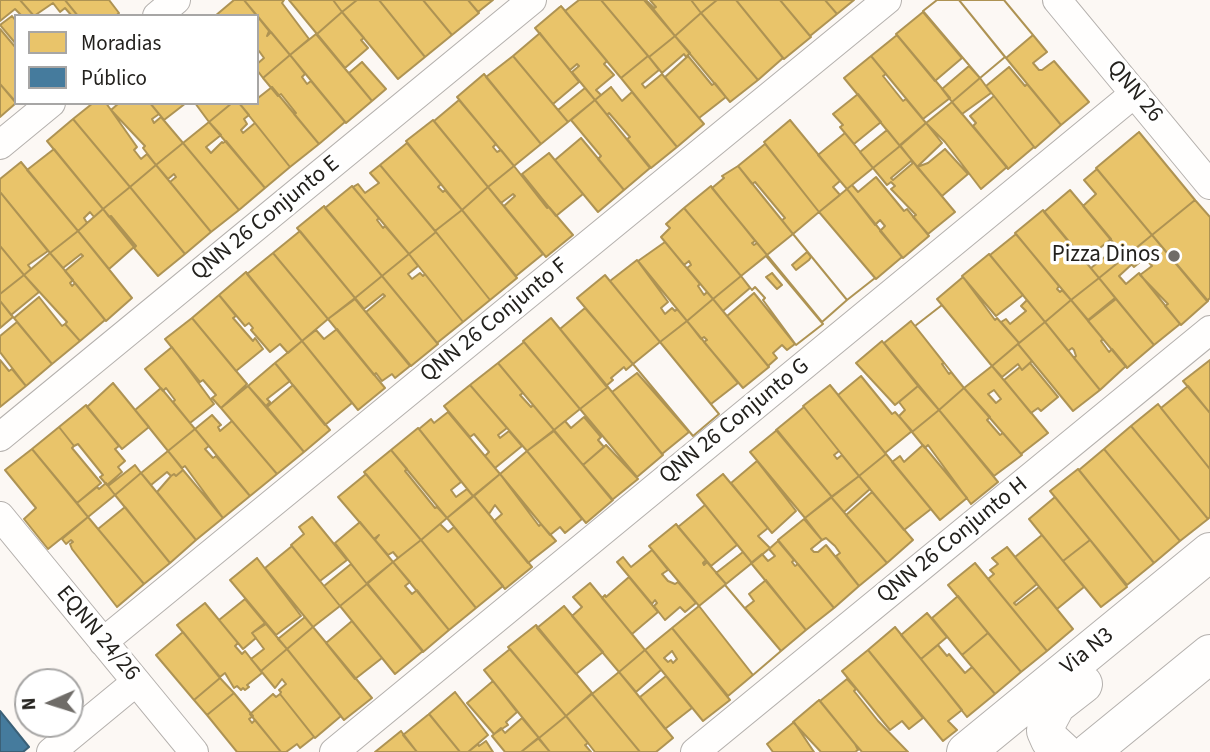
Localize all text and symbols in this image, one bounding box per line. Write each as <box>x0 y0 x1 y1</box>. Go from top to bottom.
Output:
legend <box>14 14 259 105</box>
text: Moradias <box>81 28 161 58</box>
street label: QNN 26 <box>1100 55 1168 129</box>
text: Público <box>81 63 147 93</box>
street label: QNN 26 Conjunto E <box>186 151 346 287</box>
place label: Pizza Dinos <box>1052 242 1160 270</box>
marker: Pizza Dinos <box>1166 248 1182 264</box>
street label: QNN 26 Conjunto F <box>416 253 574 389</box>
street label: QNN 26 Conjunto G <box>655 353 815 491</box>
street label: QNN 26 Conjunto H <box>872 472 1034 610</box>
street label: EQNN 24/26 <box>49 581 145 687</box>
street label: Via N3 <box>1056 622 1120 682</box>
north arrow <box>14 668 84 738</box>
text: N <box>16 697 43 711</box>

